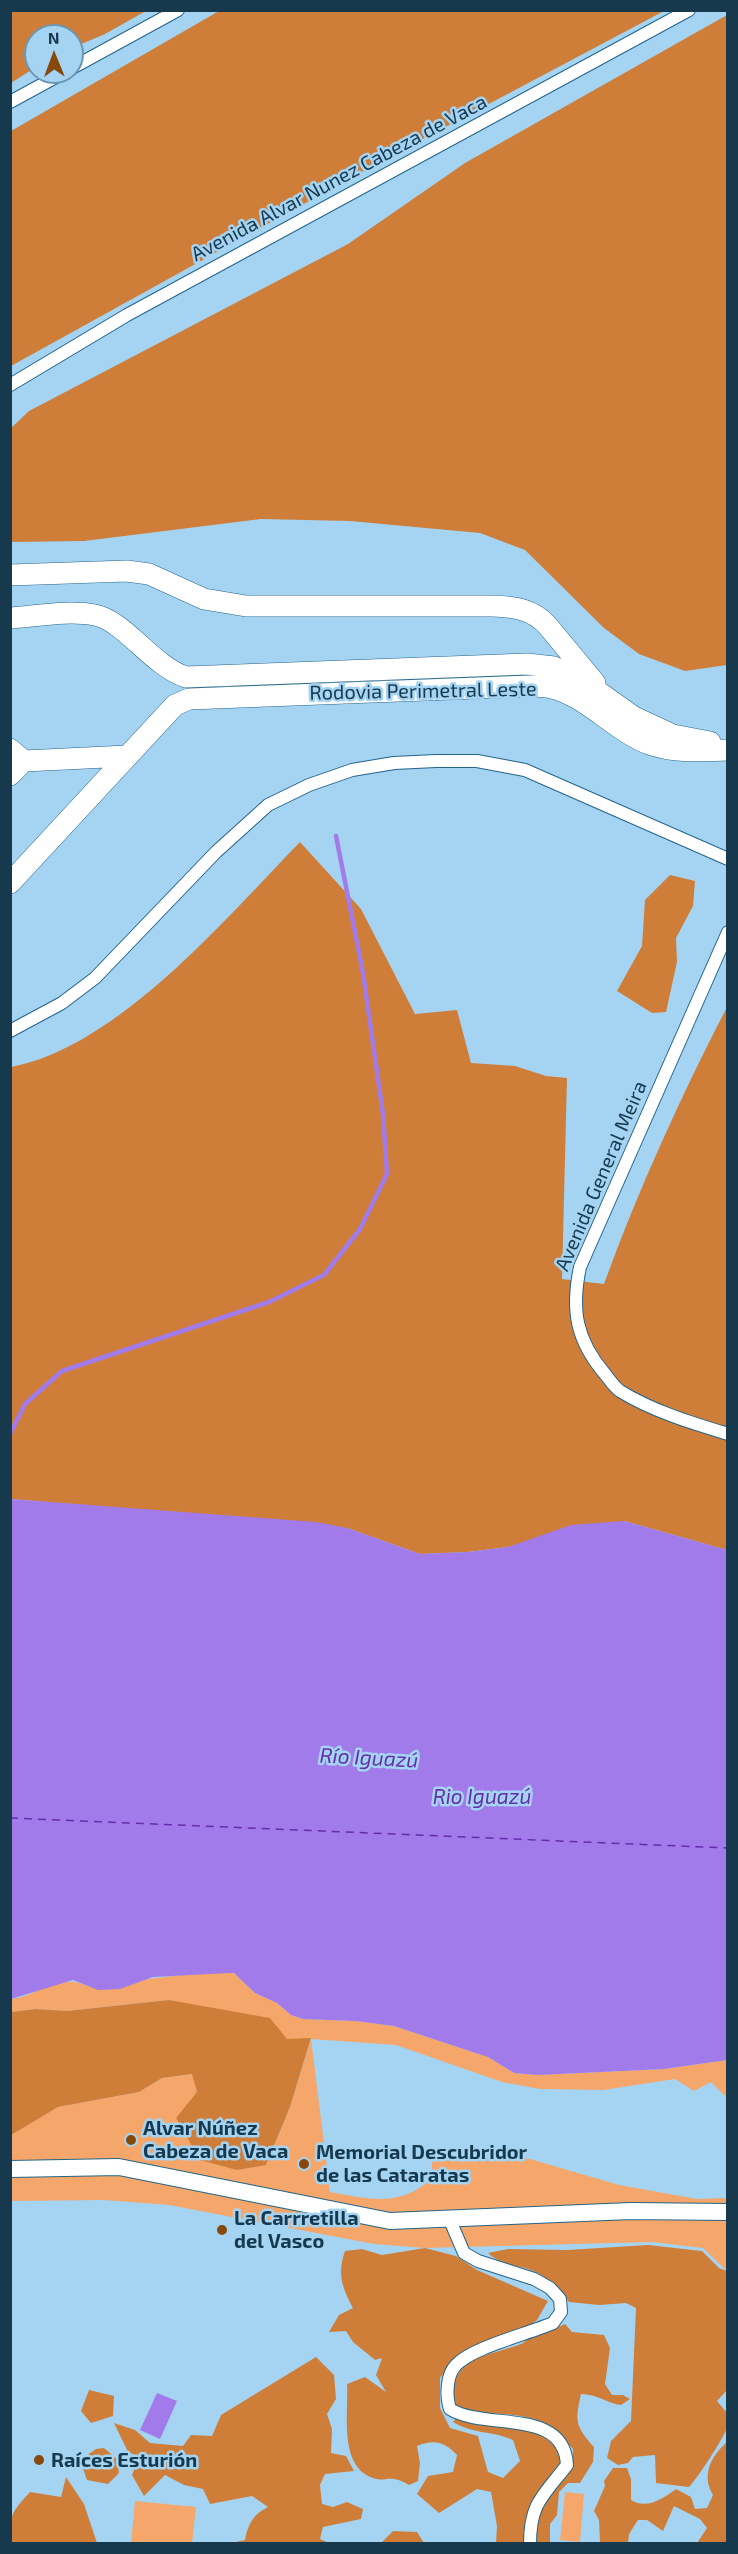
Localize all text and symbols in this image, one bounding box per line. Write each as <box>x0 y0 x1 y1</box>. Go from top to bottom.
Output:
north arrow <box>24 24 84 84</box>
text: N <box>48 28 60 47</box>
street label: Avenida Alvar Nunez Cabeza de Vaca <box>187 90 491 266</box>
street label: Rodovia Perimetral Leste <box>309 677 537 705</box>
street label: Avenida General Meira <box>550 1077 652 1275</box>
water label: Río Iguazú <box>319 1743 419 1773</box>
water label: Rio Iguazú <box>433 1784 531 1810</box>
place label: Alvar Núñez Cabeza de Vaca <box>143 2116 288 2163</box>
marker: Alvar Núñez Cabeza de Vaca <box>124 2133 138 2147</box>
place label: Memorial Descubridor de las Cataratas <box>316 2140 527 2187</box>
marker: Memorial Descubridor de las Cataratas <box>297 2157 311 2171</box>
place label: La Carrretilla del Vasco <box>234 2206 359 2253</box>
marker: La Carrretilla del Vasco <box>215 2223 229 2237</box>
place label: Raíces Esturión <box>51 2448 197 2472</box>
marker: Raíces Esturión <box>32 2453 46 2467</box>

